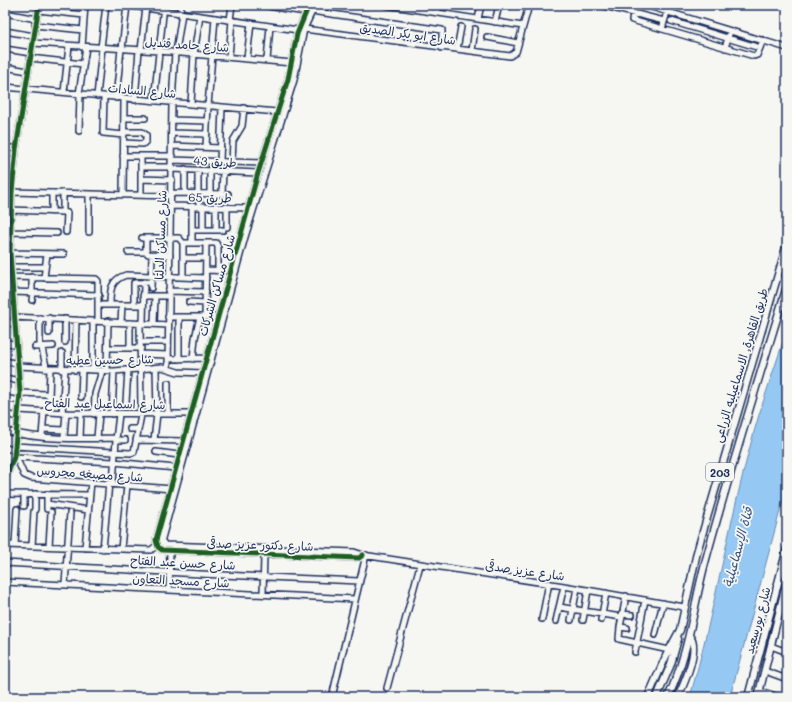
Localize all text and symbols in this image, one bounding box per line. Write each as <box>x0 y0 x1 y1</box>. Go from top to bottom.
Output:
street label: شارع ابو بكر الصديق <box>359 18 457 50</box>
street label: شارع حامد قنديل <box>144 33 230 57</box>
street label: شارع السادات <box>107 79 177 103</box>
street label: طريق 43 <box>193 152 237 170</box>
street label: طريق 65 <box>188 189 232 205</box>
street label: شارع مساكن الدلتا <box>150 190 172 280</box>
street label: شارع مساكن الشركات <box>194 232 240 338</box>
street label: طريق القاهرة, الاسماعيليه الزراعى <box>709 286 772 445</box>
street label: شارع حسين عطيه <box>66 350 154 370</box>
street label: شارع اسماعيل عبد الفتاح <box>44 394 166 414</box>
street label: شارع مصبغه محروس <box>36 461 144 487</box>
road number: 203 <box>706 463 734 481</box>
water label: قناة الإسماعيلية <box>718 504 757 589</box>
street label: شارع دكتور عزيز صدقى <box>206 534 314 556</box>
street label: شارع حسن عبد الفتاح <box>130 551 236 575</box>
street label: شارع عزيز صدقى <box>484 557 566 585</box>
street label: شارع مسجد التعاون <box>132 569 230 593</box>
street label: شارع بورسعيد <box>740 585 776 656</box>

